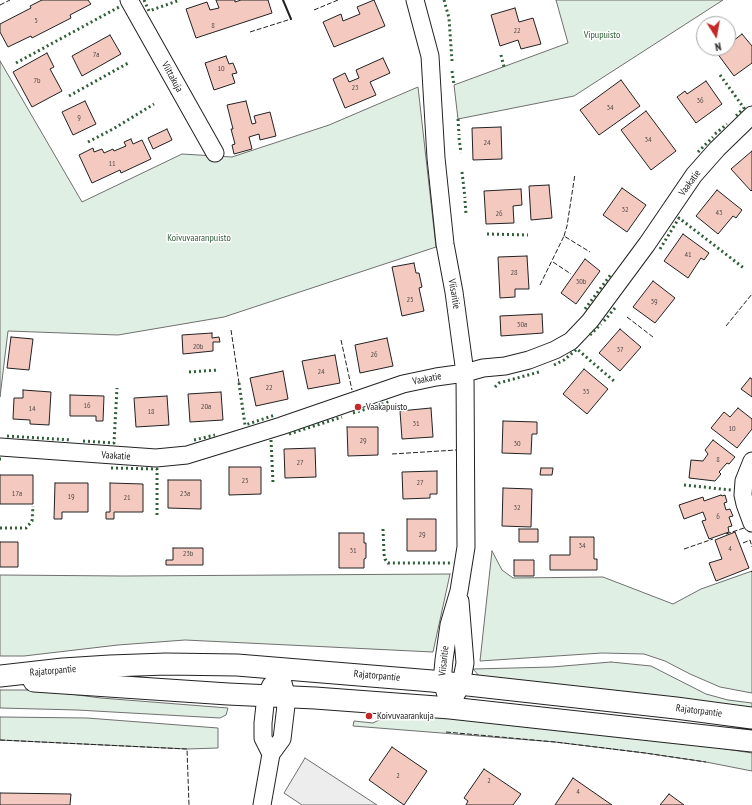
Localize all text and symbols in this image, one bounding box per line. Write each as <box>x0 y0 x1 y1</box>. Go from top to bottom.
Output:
house number: 5 <box>34 16 38 26</box>
north arrow <box>696 16 736 56</box>
house number: 8 <box>211 21 215 31</box>
house number: 22 <box>513 26 521 36</box>
park label: Vipupuisto <box>584 29 620 41</box>
text: N <box>714 39 722 54</box>
house number: 7a <box>93 50 99 60</box>
street label: Viittakuja <box>159 60 185 94</box>
house number: 10 <box>217 64 225 74</box>
house number: 7b <box>33 76 41 86</box>
house number: 23 <box>351 83 359 93</box>
house number: 36 <box>696 96 704 106</box>
house number: 34 <box>606 103 614 113</box>
house number: 9 <box>77 113 81 123</box>
house number: 34 <box>644 135 652 145</box>
house number: 24 <box>483 138 491 148</box>
house number: 11 <box>108 159 116 169</box>
street label: Vaakatie <box>677 168 703 198</box>
house number: 32 <box>621 205 629 215</box>
house number: 43 <box>715 208 723 218</box>
house number: 26 <box>495 209 503 219</box>
park label: Koivuvaaranpuisto <box>167 232 231 244</box>
house number: 41 <box>684 250 692 260</box>
house number: 28 <box>510 268 518 278</box>
house number: 30b <box>576 277 586 287</box>
street label: Viisaritie <box>445 278 463 310</box>
house number: 25 <box>406 295 414 305</box>
house number: 39 <box>650 297 658 307</box>
house number: 30a <box>517 320 527 330</box>
house number: 20b <box>193 342 203 352</box>
house number: 37 <box>616 345 624 355</box>
house number: 26 <box>370 350 378 360</box>
house number: 24 <box>317 367 325 377</box>
street label: Vaakatie <box>412 370 442 388</box>
house number: 22 <box>265 383 273 393</box>
house number: 35 <box>582 387 590 397</box>
house number: 16 <box>83 401 91 411</box>
place label: Vaakapuisto <box>366 401 407 413</box>
house number: 20a <box>201 402 211 412</box>
marker: Vaakapuisto <box>353 402 363 412</box>
house number: 14 <box>28 404 36 414</box>
house number: 18 <box>147 407 155 417</box>
house number: 31 <box>412 419 420 429</box>
house number: 10 <box>728 424 736 434</box>
house number: 29 <box>359 436 367 446</box>
house number: 30 <box>513 439 521 449</box>
street label: Vaakatie <box>101 449 131 463</box>
house number: 8 <box>716 455 720 465</box>
house number: 27 <box>296 458 304 468</box>
house number: 25 <box>241 476 249 486</box>
house number: 27 <box>416 478 424 488</box>
house number: 17a <box>12 489 22 499</box>
house number: 23a <box>180 489 190 499</box>
house number: 19 <box>67 492 75 502</box>
house number: 21 <box>123 493 131 503</box>
house number: 32 <box>513 503 521 513</box>
house number: 6 <box>716 512 720 522</box>
house number: 29 <box>418 530 426 540</box>
house number: 34 <box>578 541 586 551</box>
house number: 4 <box>728 544 732 554</box>
house number: 31 <box>349 546 357 556</box>
house number: 23b <box>183 549 193 559</box>
street label: Viisaritie <box>436 645 452 677</box>
street label: Rajatorpantie <box>29 663 77 679</box>
street label: Rajatorpantie <box>353 668 401 684</box>
street label: Rajatorpantie <box>675 702 723 720</box>
place label: Koivuvaarankuja <box>377 710 434 722</box>
marker: Koivuvaarankuja <box>364 711 374 721</box>
house number: 2 <box>396 771 400 781</box>
house number: 2 <box>487 776 491 786</box>
house number: 4 <box>576 787 580 797</box>

